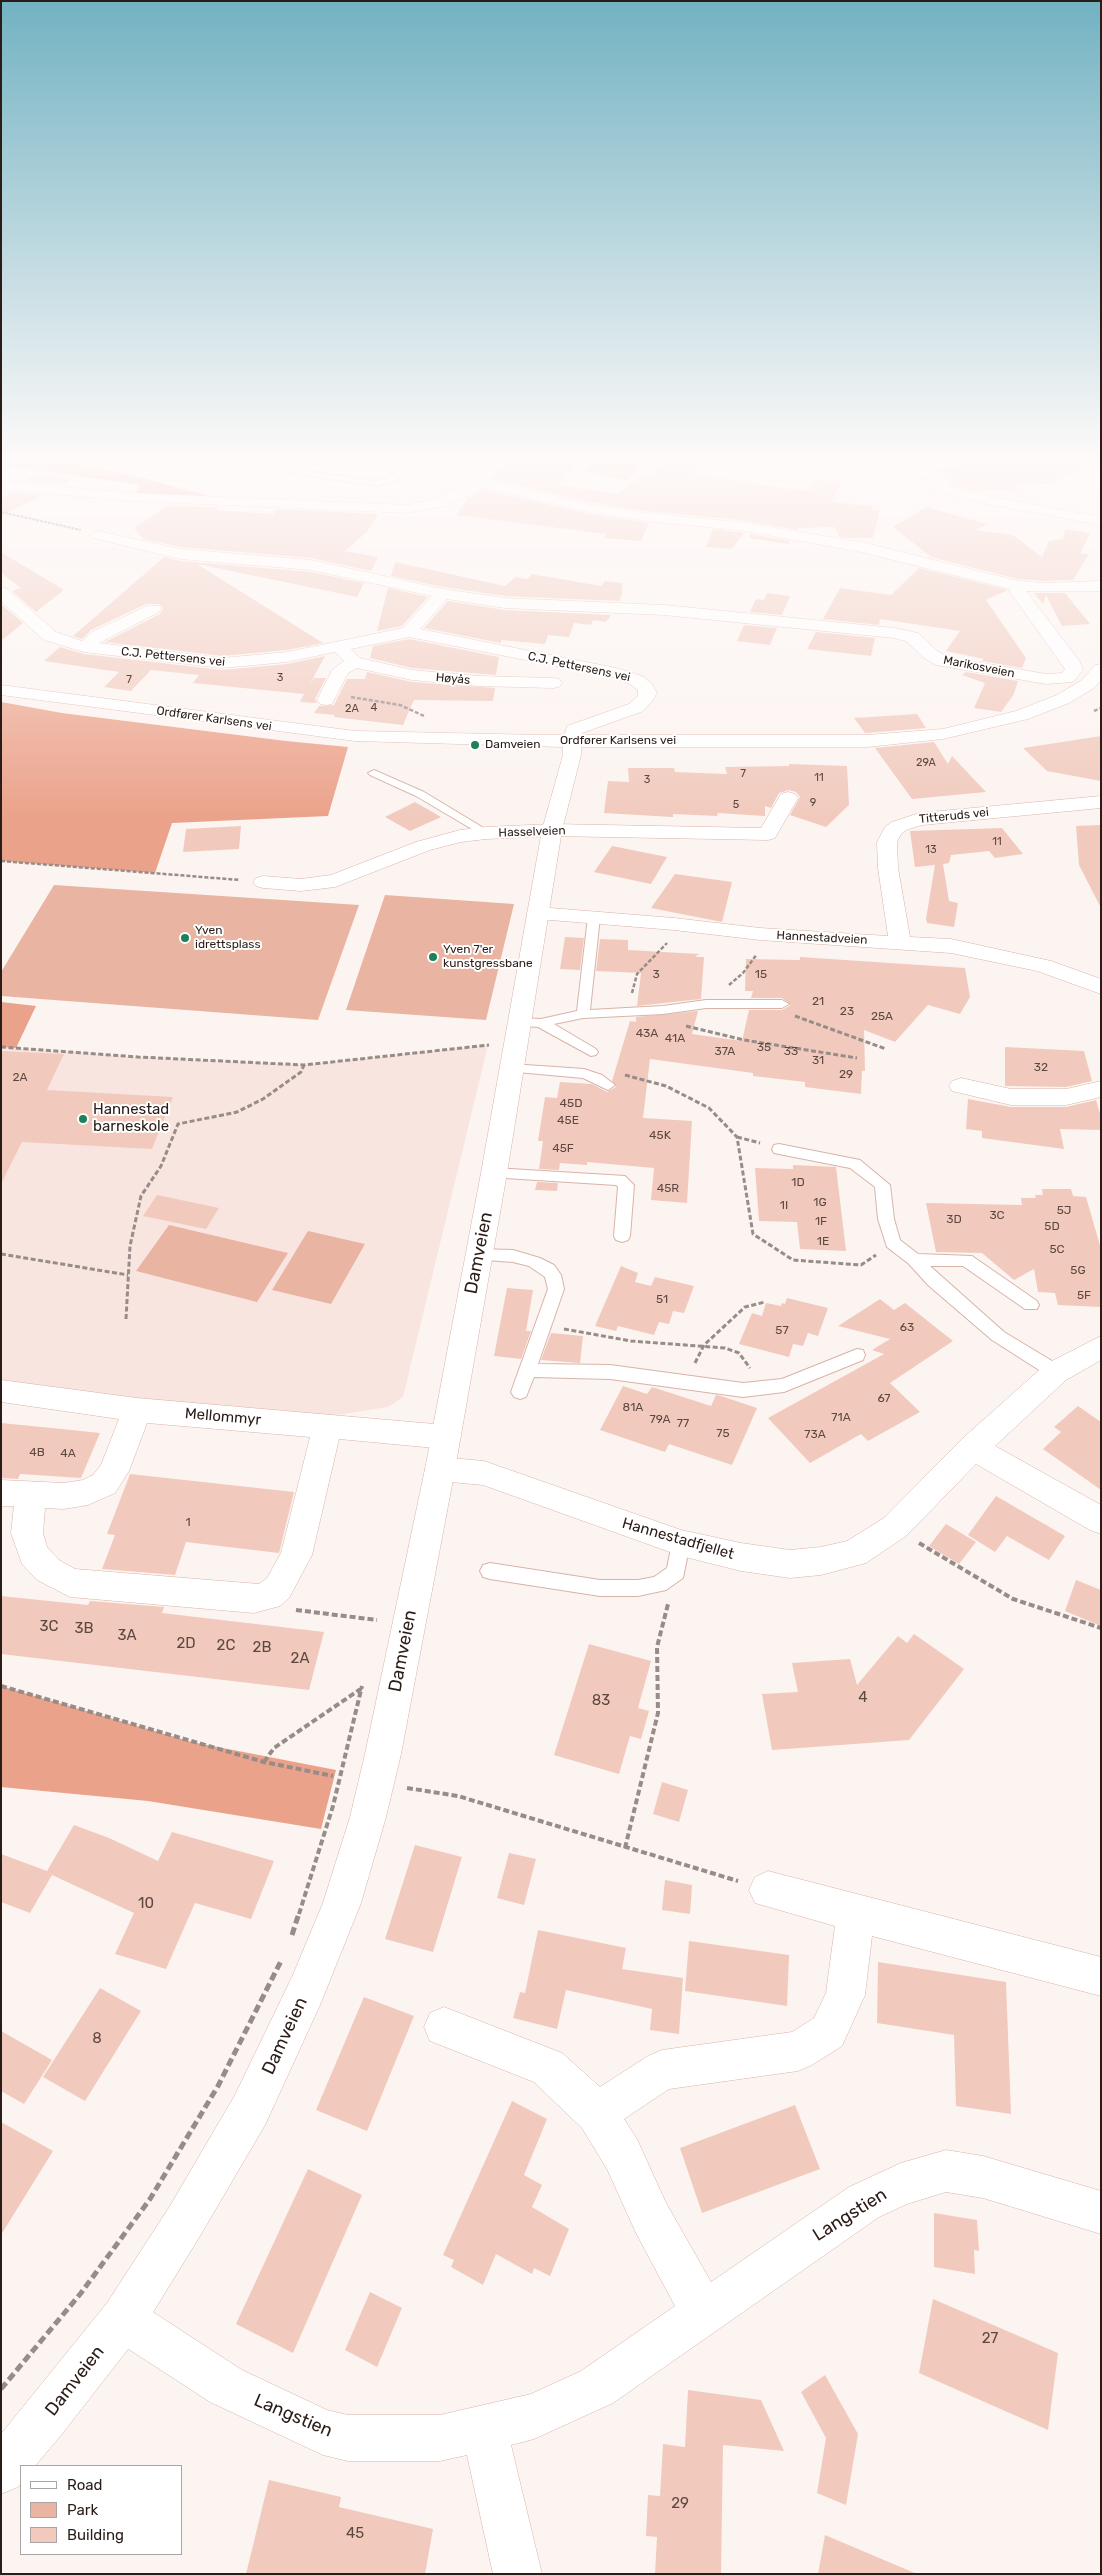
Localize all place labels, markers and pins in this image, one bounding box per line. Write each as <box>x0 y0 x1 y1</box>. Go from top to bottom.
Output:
place label: Damveien <box>485 738 540 752</box>
marker: Damveien <box>469 739 481 751</box>
place label: Yven idrettsplass <box>195 924 261 952</box>
marker: Yven idrettsplass <box>179 932 191 944</box>
place label: Yven 7'er kunstgressbane <box>443 943 533 971</box>
marker: Yven 7'er kunstgressbane <box>427 951 439 963</box>
place label: Hannestad barneskole <box>93 1101 169 1136</box>
marker: Hannestad barneskole <box>77 1113 89 1125</box>

